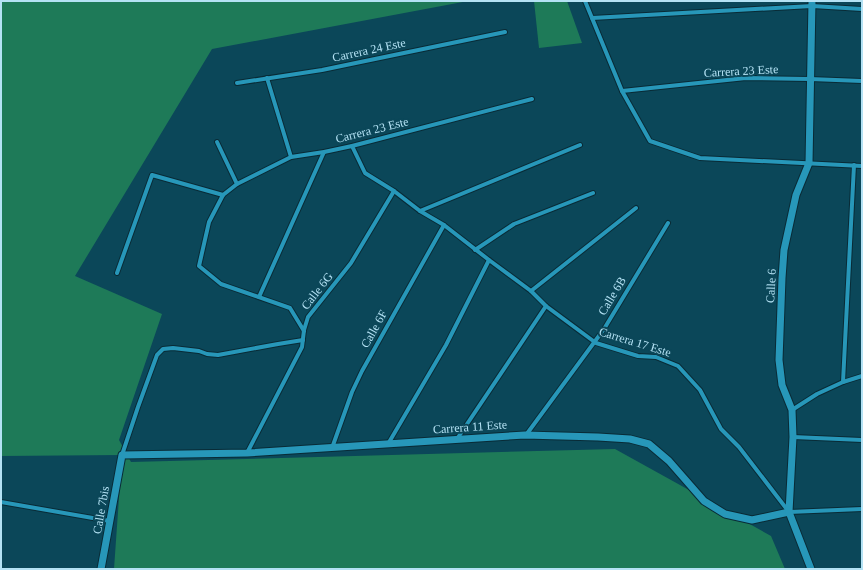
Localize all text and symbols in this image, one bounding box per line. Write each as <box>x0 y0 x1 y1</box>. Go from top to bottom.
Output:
street label: Carrera 24 Este <box>331 35 407 65</box>
street label: Carrera 23 Este <box>703 62 779 80</box>
street label: Carrera 23 Este <box>334 114 410 146</box>
street label: Calle 6 <box>763 268 779 304</box>
street label: Calle 6G <box>298 269 336 312</box>
street label: Calle 6B <box>595 274 629 318</box>
street label: Calle 6F <box>358 307 390 350</box>
street label: Carrera 17 Este <box>597 324 673 360</box>
street label: Carrera 11 Este <box>433 417 507 437</box>
street label: Calle 7bis <box>90 485 112 535</box>

